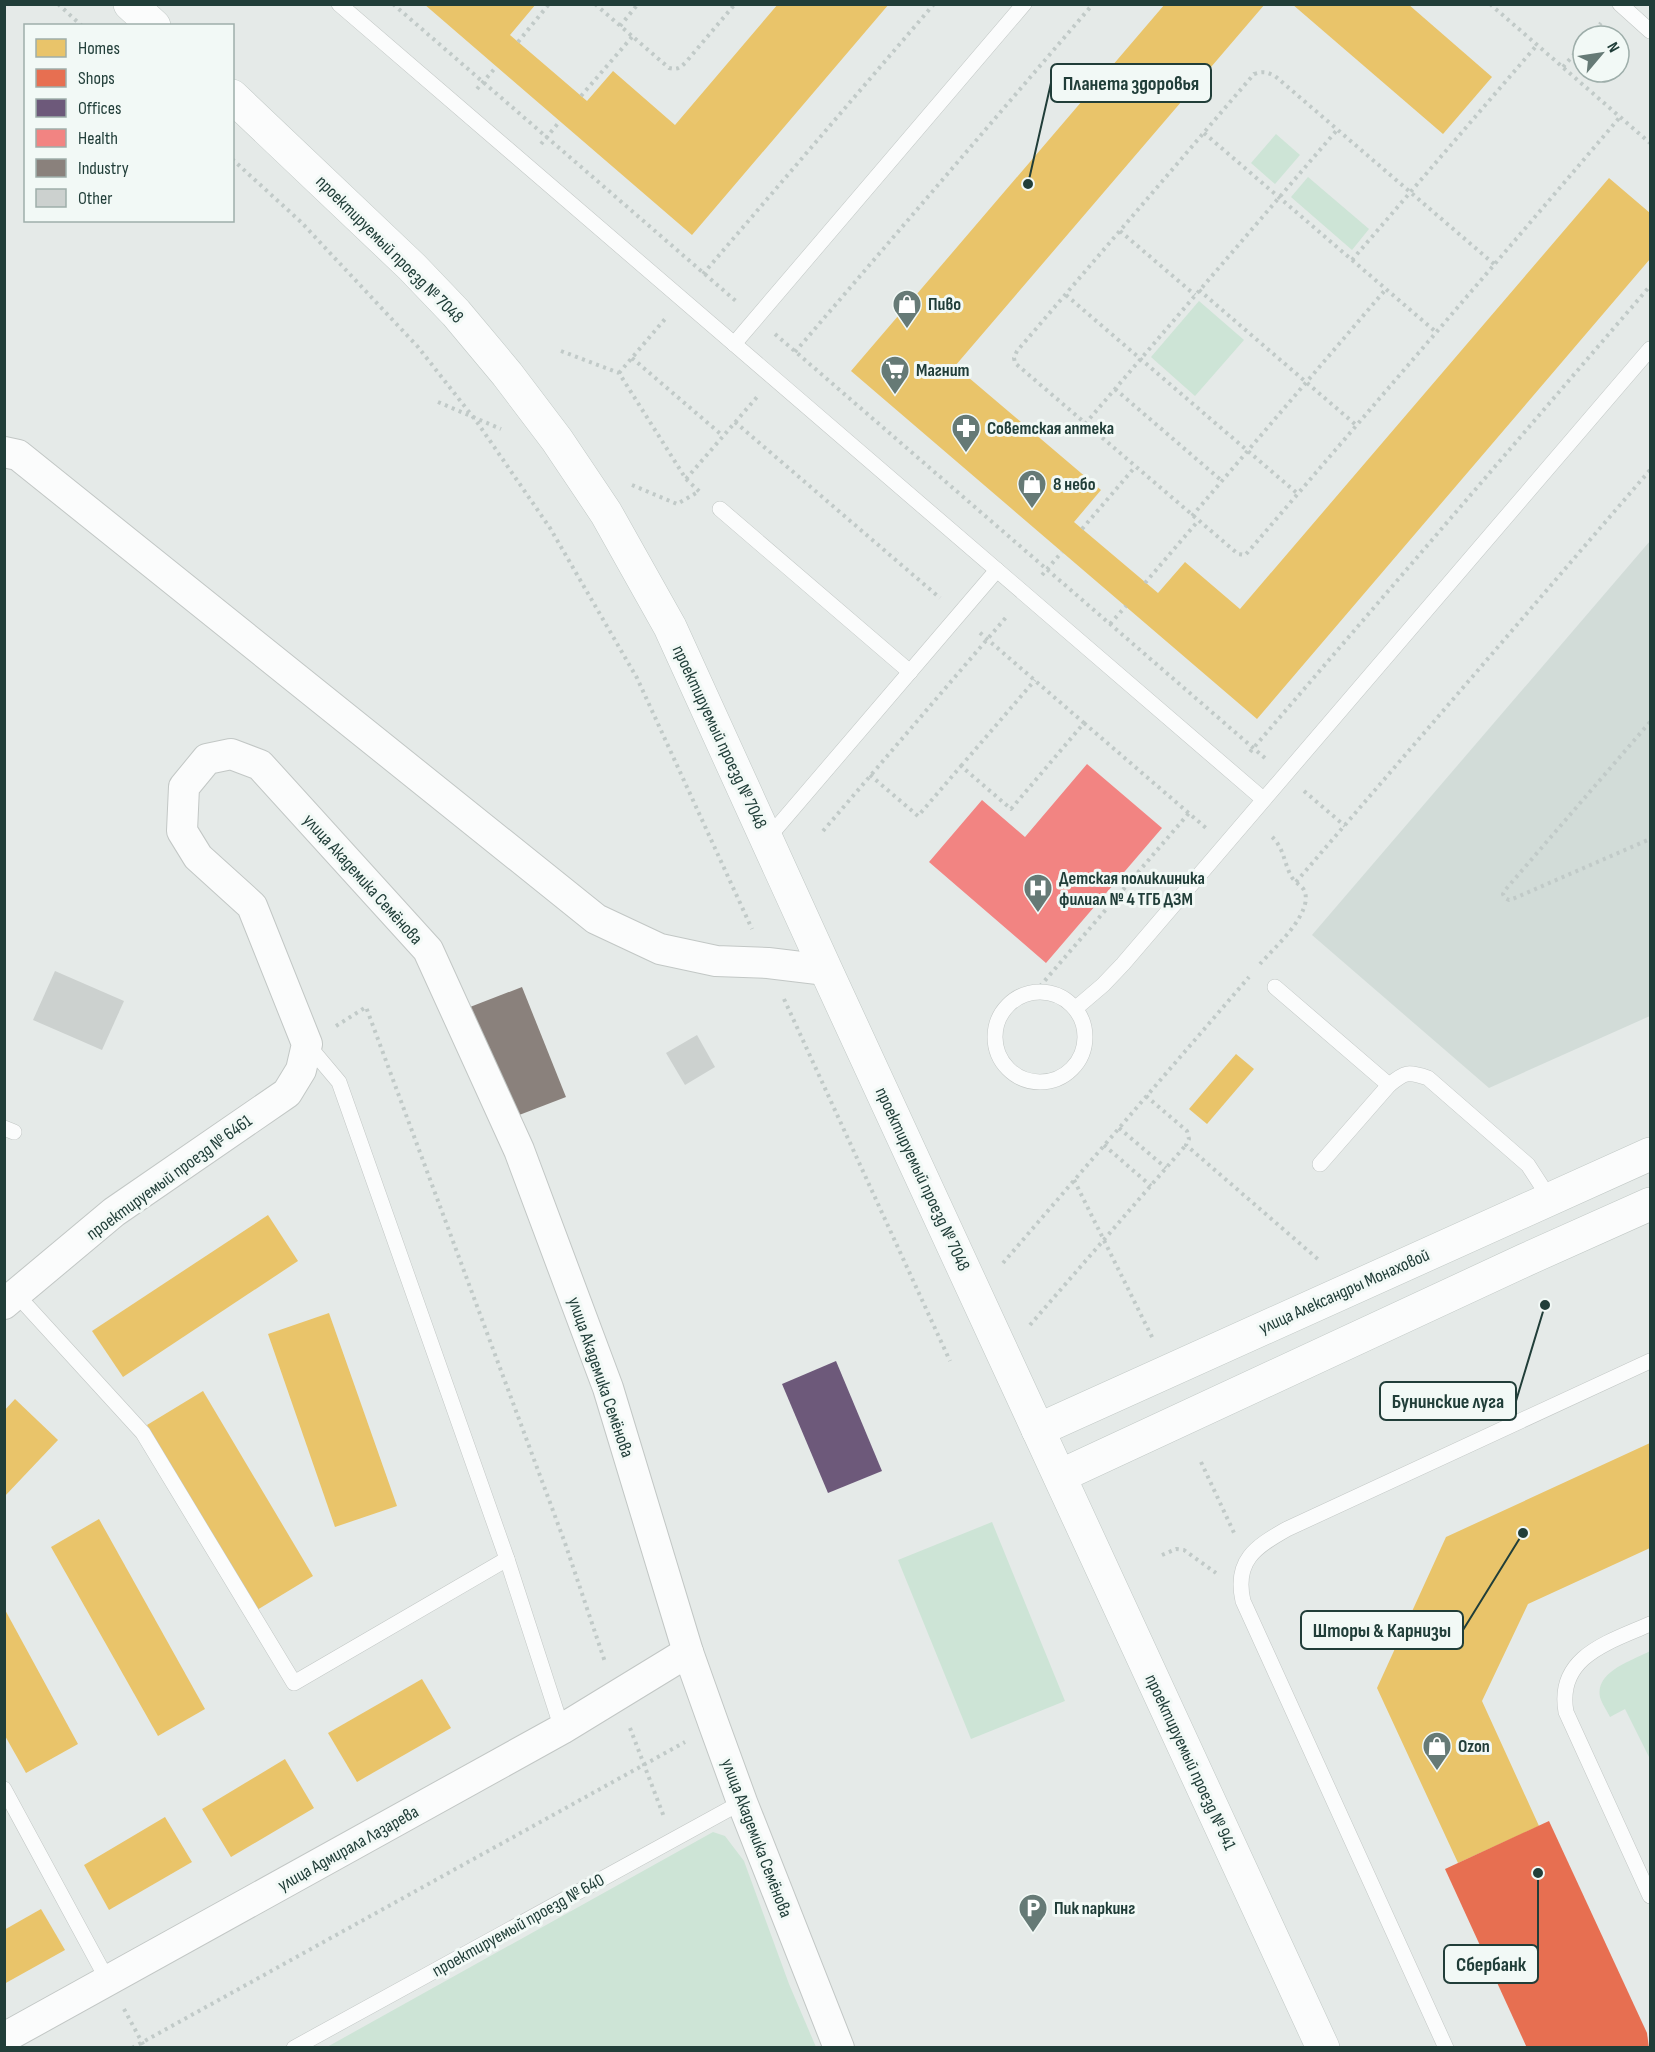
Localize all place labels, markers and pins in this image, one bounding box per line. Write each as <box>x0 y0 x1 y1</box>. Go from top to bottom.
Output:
callout: Планета здоровья <box>1051 64 1211 102</box>
shop icon: Пиво <box>891 288 923 330</box>
place label: Пиво <box>928 294 961 315</box>
supermarket icon: Магнит <box>879 354 911 396</box>
place label: Магнит <box>916 360 970 381</box>
pharmacy icon: Советская аптека <box>950 412 982 454</box>
place label: Советская аптека <box>987 418 1114 439</box>
shop icon: 8 небо <box>1016 468 1048 510</box>
place label: 8 небо <box>1053 474 1096 495</box>
place label: Детская поликлиника филиал № 4 ТГБ ДЗМ <box>1059 868 1205 910</box>
hospital icon: Детская поликлиника филиал № 4 ТГБ ДЗМ <box>1022 872 1054 914</box>
callout: Бунинские луга <box>1380 1382 1516 1420</box>
callout: Шторы & Карнизы <box>1301 1611 1463 1649</box>
shop icon: Ozon <box>1421 1730 1453 1772</box>
place label: Ozon <box>1458 1736 1490 1757</box>
parking icon: Пик паркинг <box>1017 1892 1049 1934</box>
place label: Пик паркинг <box>1054 1898 1135 1919</box>
callout: Сбербанк <box>1444 1945 1538 1983</box>

